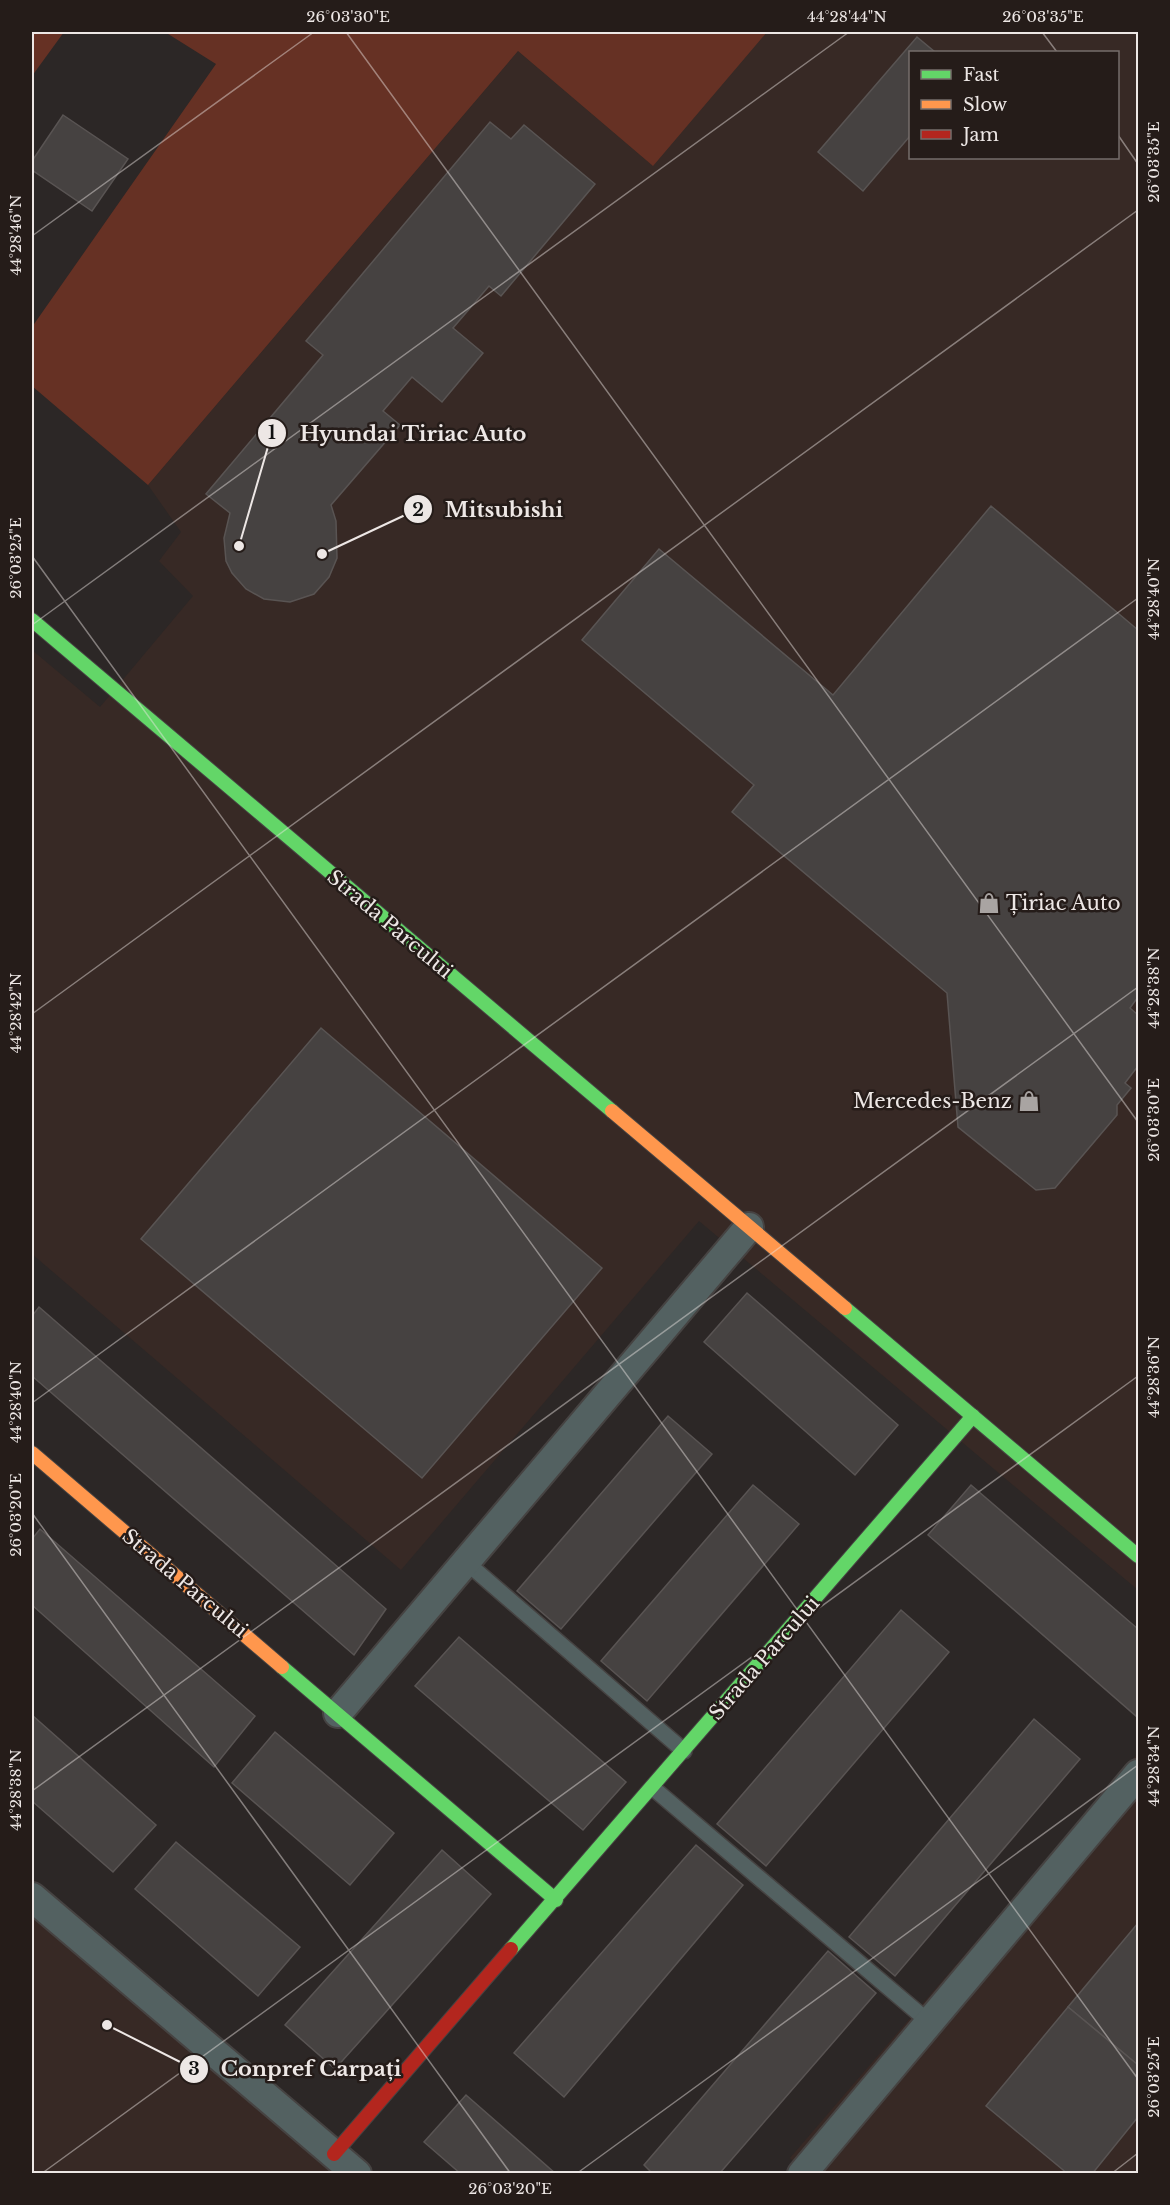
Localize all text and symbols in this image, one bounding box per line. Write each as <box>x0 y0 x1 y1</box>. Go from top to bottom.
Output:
text: 26°03'30"E <box>306 7 390 26</box>
text: 44°28'44"N <box>807 7 887 26</box>
text: 26°03'35"E <box>1002 7 1084 26</box>
legend <box>909 51 1119 159</box>
text: Fast <box>963 64 1000 86</box>
text: Slow <box>963 94 1008 116</box>
text: 26°03'35"E <box>1144 121 1163 203</box>
text: Jam <box>961 124 999 146</box>
text: 44°28'46"N <box>6 195 25 275</box>
callout: Hyundai Tiriac Auto <box>257 414 539 453</box>
text: Hyundai Tiriac Auto <box>300 421 526 447</box>
text: 1 <box>268 422 276 444</box>
callout: Mitsubishi <box>403 490 575 529</box>
text: Mitsubishi <box>445 497 564 523</box>
text: 2 <box>412 499 424 521</box>
text: 26°03'25"E <box>6 517 25 599</box>
text: 44°28'40"N <box>1144 558 1163 640</box>
street label: Strada Parcului <box>323 865 458 983</box>
shop icon: Țiriac Auto <box>977 891 1001 915</box>
place label: Țiriac Auto <box>1006 891 1121 916</box>
text: 44°28'38"N <box>1144 947 1163 1029</box>
text: 44°28'42"N <box>6 973 25 1053</box>
text: 26°03'30"E <box>1144 1078 1163 1162</box>
place label: Mercedes-Benz <box>853 1089 1012 1113</box>
shop icon: Mercedes-Benz <box>1017 1089 1041 1113</box>
text: 44°28'36"N <box>1144 1336 1163 1418</box>
text: 44°28'40"N <box>6 1361 25 1443</box>
text: 26°03'20"E <box>6 1473 25 1557</box>
street label: Strada Parcului <box>118 1524 253 1642</box>
street label: Strada Parcului <box>704 1591 824 1725</box>
text: 44°28'34"N <box>1144 1726 1163 1806</box>
text: 44°28'38"N <box>6 1749 25 1831</box>
text: 26°03'25"E <box>1144 2036 1163 2118</box>
callout: Conpref Carpați <box>179 2049 413 2088</box>
text: Conpref Carpați <box>221 2056 402 2082</box>
text: 3 <box>188 2058 200 2080</box>
text: 26°03'20"E <box>468 2179 552 2198</box>

